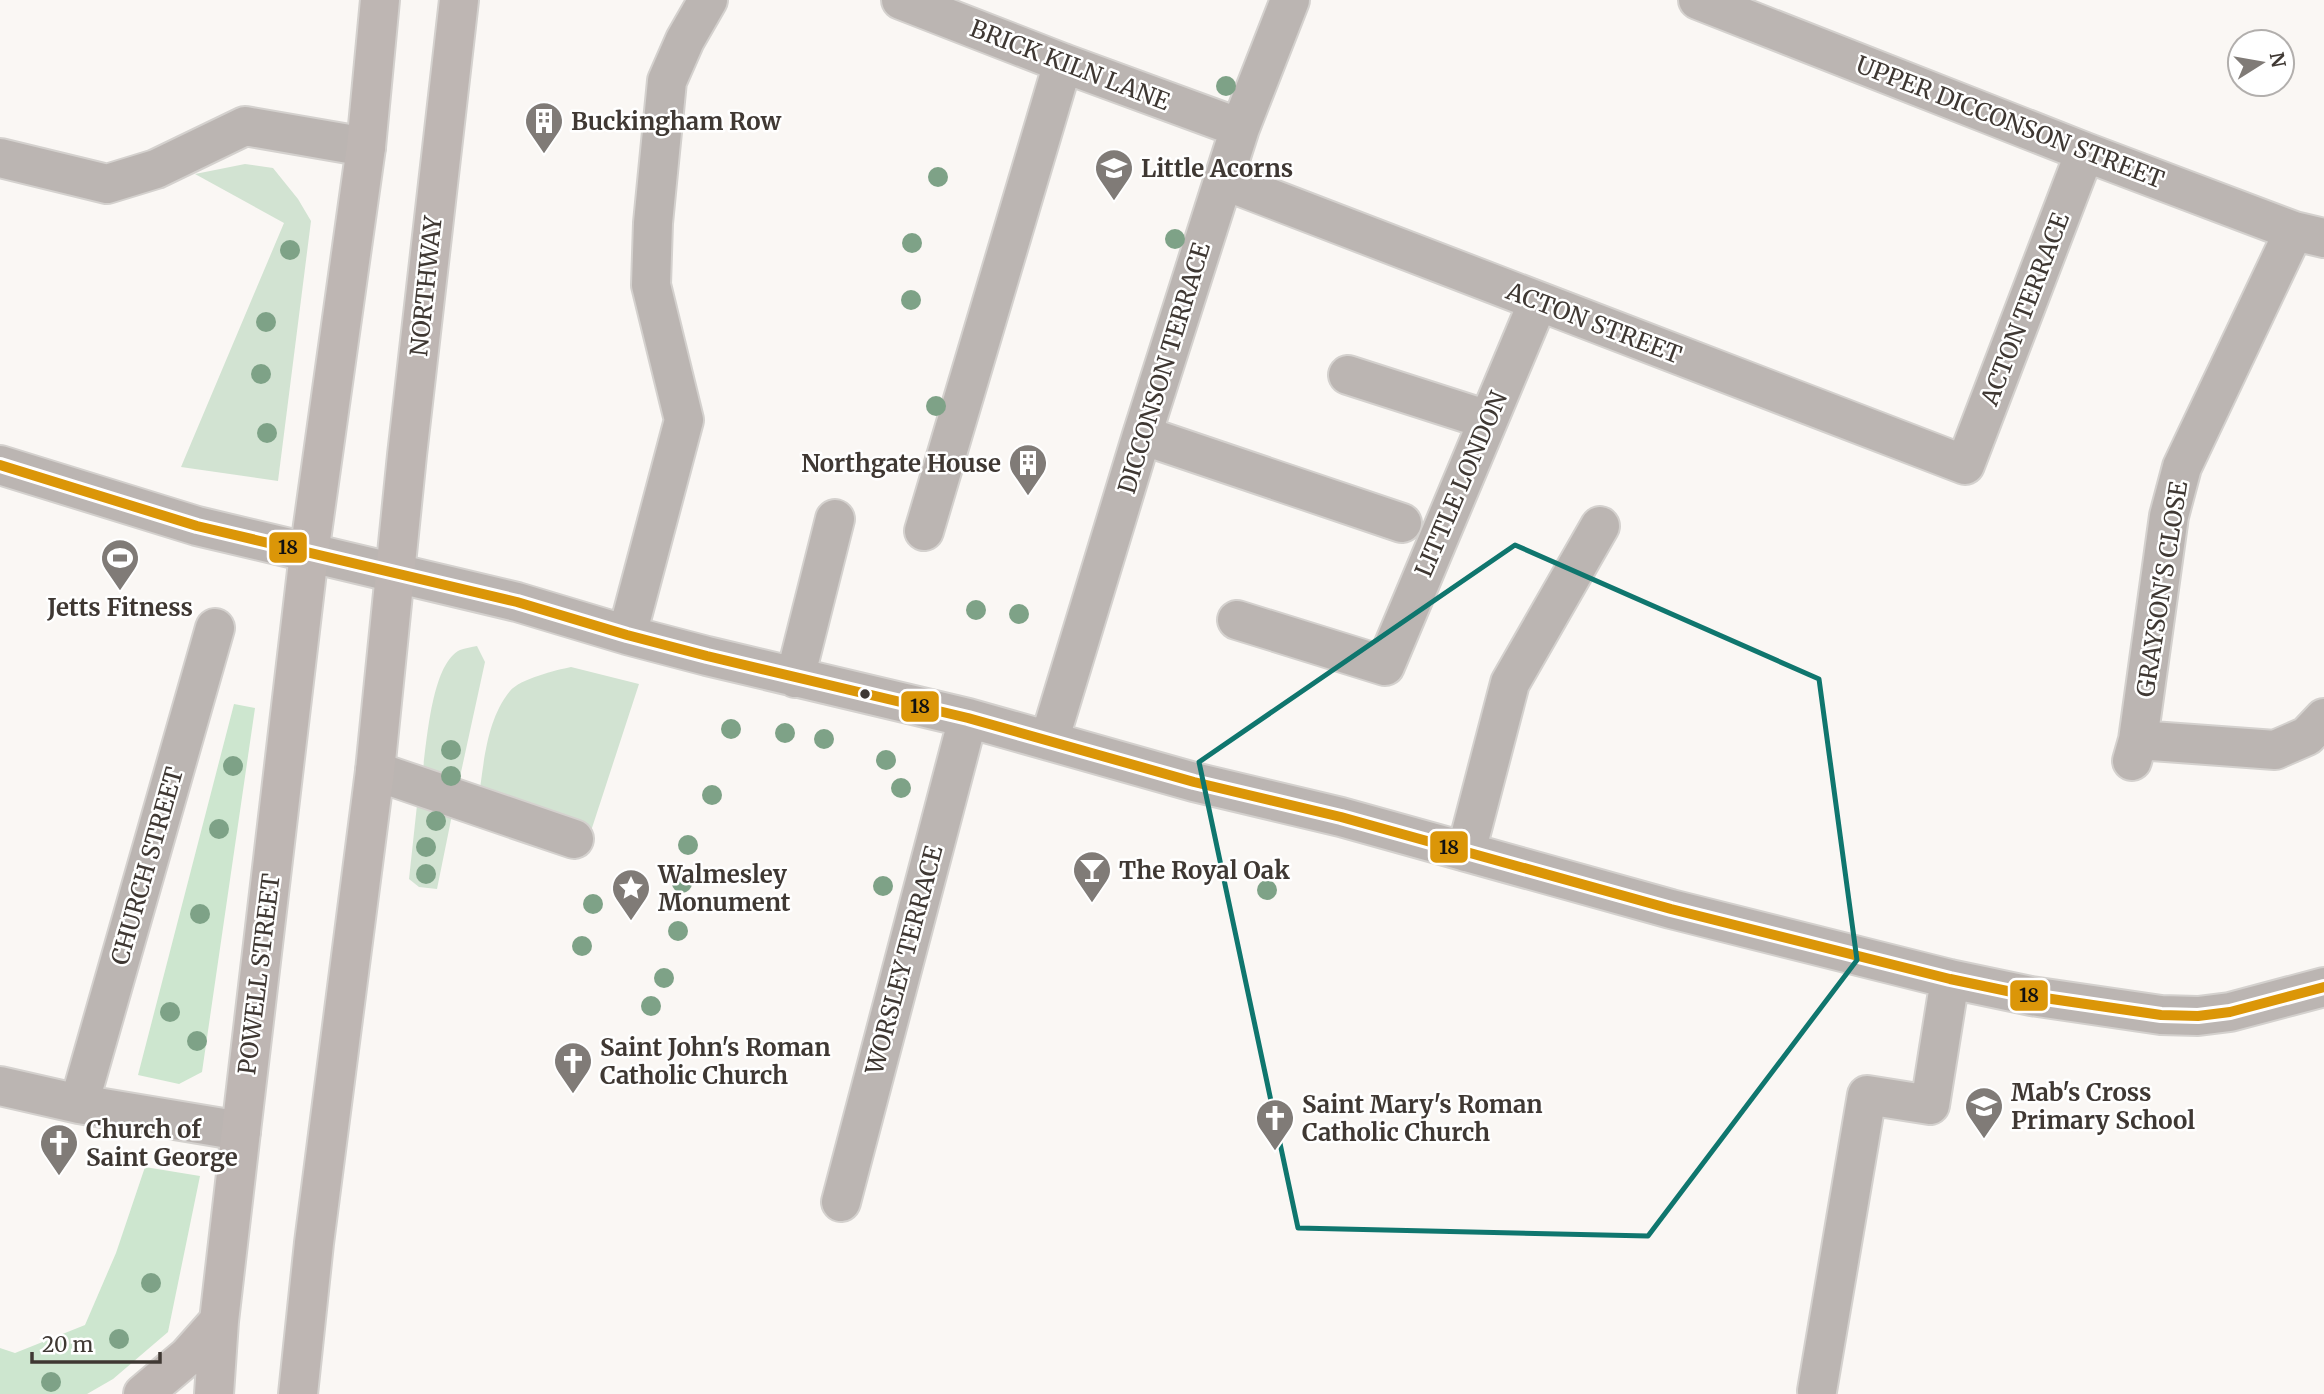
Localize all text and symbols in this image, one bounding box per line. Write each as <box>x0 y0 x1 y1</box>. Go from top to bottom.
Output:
street label: BRICK KILN LANE <box>966 13 1175 118</box>
north arrow <box>2226 28 2296 98</box>
street label: UPPER DICCONSON STREET <box>1852 49 2169 195</box>
text: N <box>2264 50 2291 69</box>
building icon: Buckingham Row <box>523 100 565 155</box>
place label: Buckingham Row <box>571 106 781 137</box>
school or university icon: Little Acorns <box>1093 147 1135 202</box>
place label: Little Acorns <box>1141 153 1293 184</box>
street label: ACTON TERRACE <box>1974 207 2076 411</box>
street label: NORTHWAY <box>403 214 449 358</box>
street label: DICCONSON TERRACE <box>1111 238 1217 497</box>
street label: ACTON STREET <box>1501 275 1686 371</box>
street label: LITTLE LONDON <box>1408 386 1514 582</box>
building icon: Northgate House <box>1007 442 1049 497</box>
place label: Northgate House <box>801 448 1001 479</box>
street label: GRAYSON'S CLOSE <box>2130 478 2194 699</box>
line badge: 18 <box>268 531 308 564</box>
text: 18 <box>278 535 298 559</box>
sports icon: Jetts Fitness <box>99 537 141 592</box>
place label: Jetts Fitness <box>46 592 193 623</box>
unlabelled marker <box>858 687 872 701</box>
line badge: 18 <box>900 690 940 723</box>
text: 18 <box>910 694 930 718</box>
street label: CHURCH STREET <box>104 763 190 968</box>
line badge: 18 <box>1429 830 1469 864</box>
text: 18 <box>1439 835 1459 859</box>
street label: WORSLEY TERRACE <box>858 841 950 1079</box>
bar icon: The Royal Oak <box>1071 849 1113 904</box>
place label: The Royal Oak <box>1119 855 1290 886</box>
place label: Walmesley Monument <box>657 859 791 918</box>
place icon: Walmesley Monument <box>610 867 652 922</box>
street label: POWELL STREET <box>231 871 287 1076</box>
line badge: 18 <box>2009 979 2049 1012</box>
text: 18 <box>2019 983 2039 1007</box>
place label: Saint John's Roman Catholic Church <box>600 1032 830 1091</box>
church icon: Saint John's Roman Catholic Church <box>552 1040 594 1095</box>
place label: Mab's Cross Primary School <box>2011 1077 2195 1136</box>
school or university icon: Mab's Cross Primary School <box>1963 1085 2005 1140</box>
place label: Saint Mary's Roman Catholic Church <box>1302 1089 1543 1148</box>
church icon: Saint Mary's Roman Catholic Church <box>1254 1097 1296 1152</box>
place label: Church of Saint George <box>86 1114 238 1173</box>
church icon: Church of Saint George <box>38 1122 80 1177</box>
scale bar <box>32 1320 159 1364</box>
text: 20 m <box>42 1331 94 1358</box>

